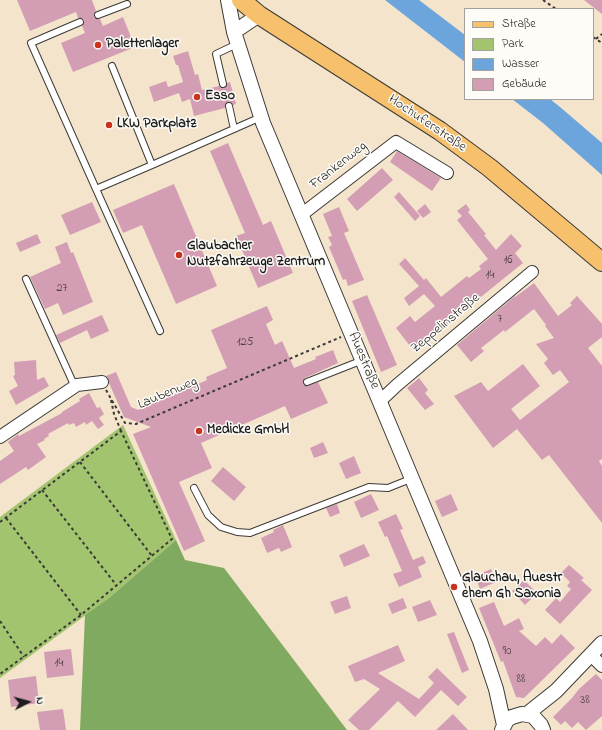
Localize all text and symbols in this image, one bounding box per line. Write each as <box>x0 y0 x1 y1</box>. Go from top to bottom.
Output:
legend <box>464 8 594 100</box>
text: Straße <box>502 15 536 33</box>
text: Park <box>502 35 524 53</box>
place label: Palettenlager <box>106 37 179 53</box>
marker: Palettenlager <box>93 40 103 50</box>
text: Wasser <box>502 55 539 73</box>
text: Gebäude <box>502 75 546 93</box>
place label: Esso <box>205 89 235 105</box>
marker: Esso <box>192 92 202 102</box>
street label: Hochuferstraße <box>385 92 469 156</box>
place label: LKW Parkplatz <box>117 117 196 133</box>
marker: LKW Parkplatz <box>104 120 114 130</box>
street label: Frankenweg <box>307 139 371 193</box>
place label: Glaubacher Nutzfahrzeuge Zentrum <box>187 239 325 272</box>
marker: Glaubacher Nutzfahrzeuge Zentrum <box>174 250 184 260</box>
house number: 16 <box>503 254 513 268</box>
house number: 14 <box>486 269 494 283</box>
house number: 27 <box>57 282 67 296</box>
street label: Zeppelinstraße <box>408 290 484 358</box>
house number: 7 <box>498 313 502 327</box>
street label: Auestraße <box>344 330 382 392</box>
house number: 125 <box>237 336 253 350</box>
street label: Laubenweg <box>136 374 200 414</box>
place label: Medicke GmbH <box>207 423 289 439</box>
marker: Medicke GmbH <box>194 426 204 436</box>
place label: Glauchau, Auestr ehem Gh Saxonia <box>462 571 562 604</box>
marker: Glauchau, Auestr ehem Gh Saxonia <box>449 582 459 592</box>
house number: 90 <box>503 645 511 659</box>
house number: 14 <box>55 657 63 671</box>
house number: 88 <box>517 673 525 687</box>
north arrow <box>8 682 48 722</box>
house number: 38 <box>580 694 590 708</box>
text: N <box>32 696 48 705</box>

